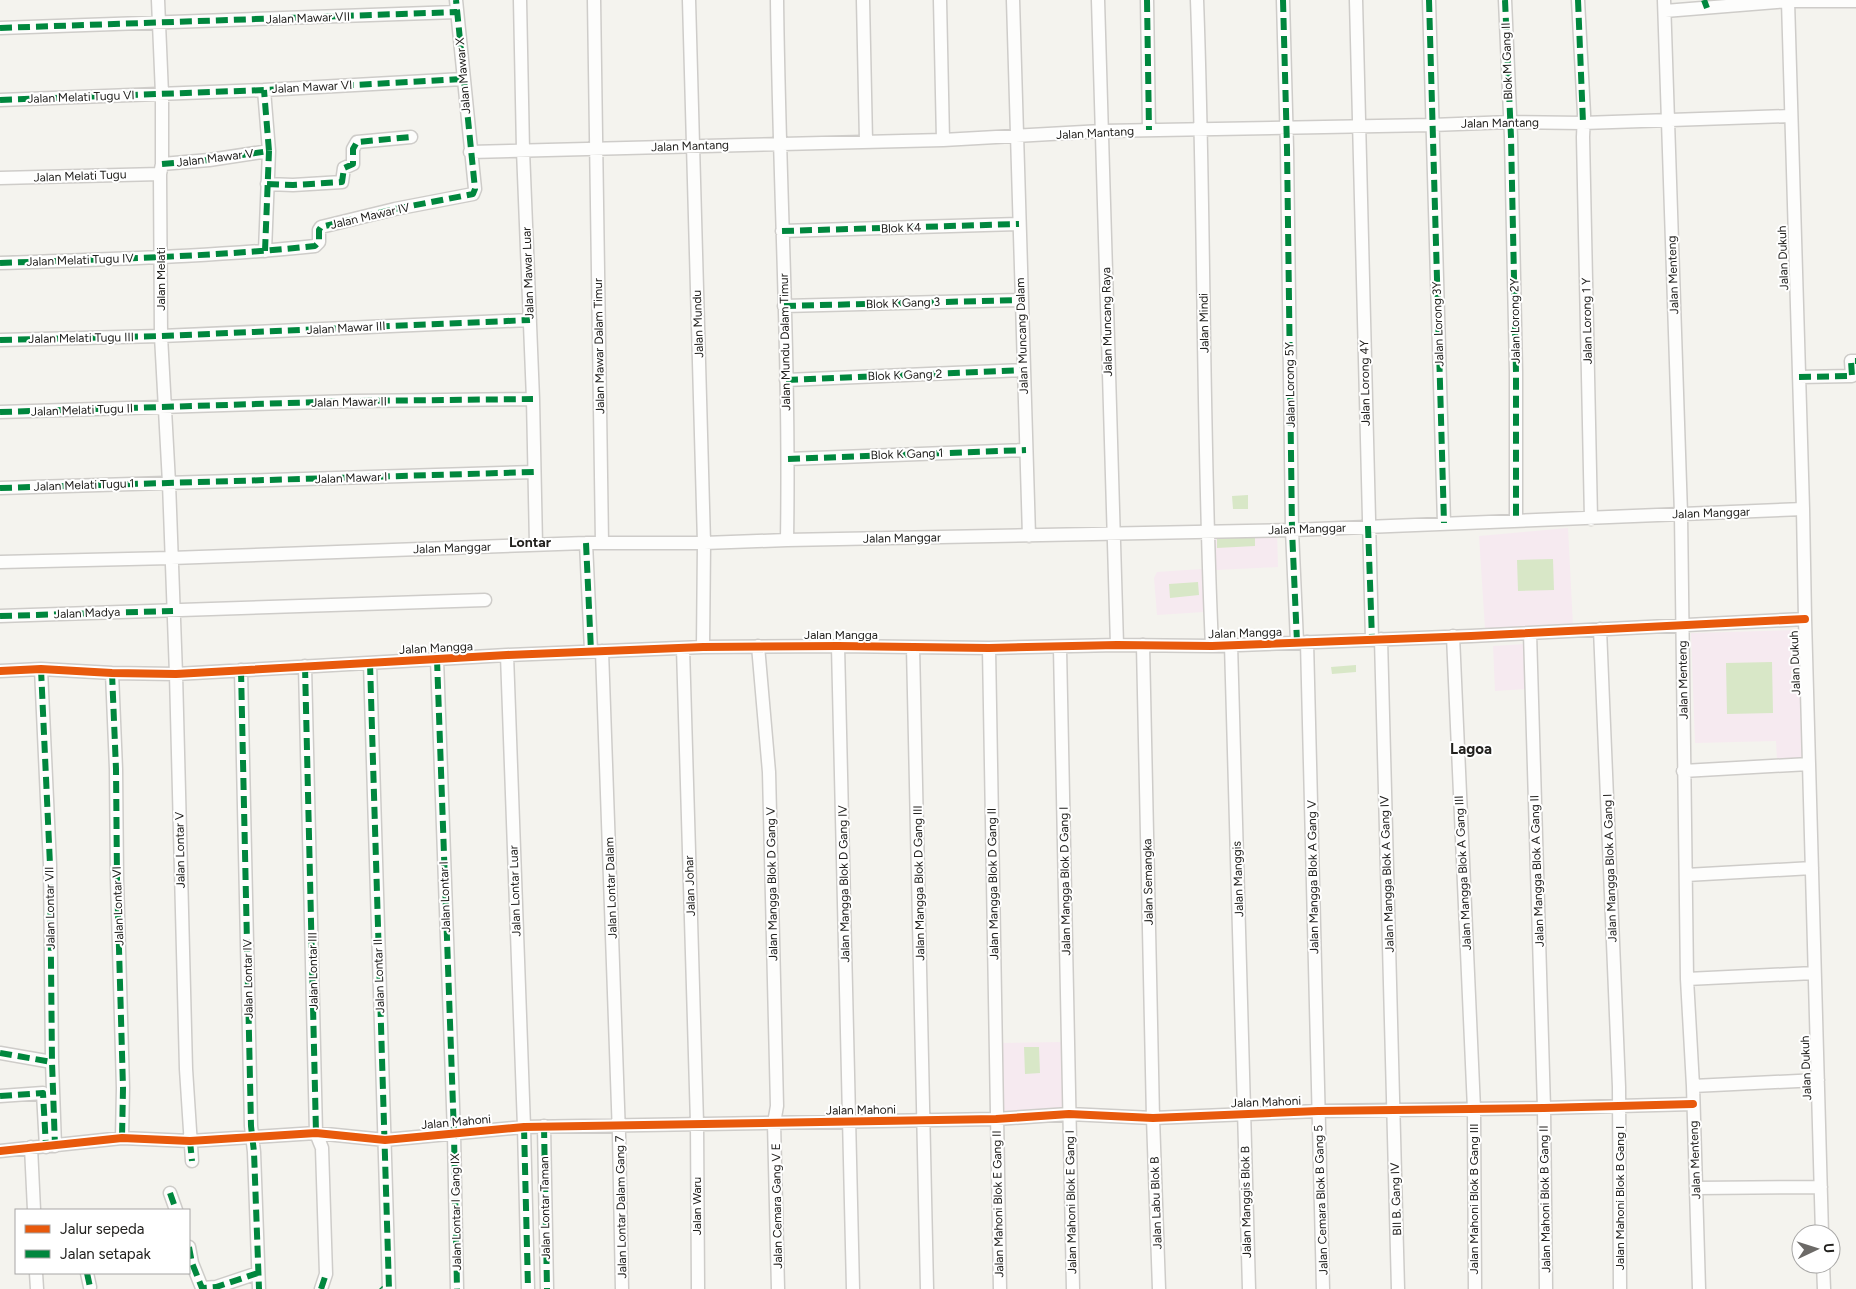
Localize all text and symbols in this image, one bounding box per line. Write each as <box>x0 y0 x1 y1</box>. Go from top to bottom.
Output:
street label: Jalan Mawar VII <box>266 10 350 26</box>
street label: Blok M Gang II <box>1499 22 1515 100</box>
street label: Jalan Mawar X <box>453 37 473 115</box>
street label: Jalan Mawar VI <box>271 78 353 96</box>
street label: Jalan Melati Tugu VI <box>27 88 135 106</box>
street label: Jalan Mantang <box>1461 115 1539 131</box>
street label: Jalan Mantang <box>1056 124 1134 142</box>
street label: Jalan Mantang <box>651 138 729 154</box>
street label: Jalan Mawar V <box>176 146 255 170</box>
street label: Jalan Melati Tugu <box>33 167 127 185</box>
street label: Jalan Mawar IV <box>329 200 412 232</box>
street label: Blok K4 <box>881 220 922 236</box>
street label: Jalan Dukuh <box>1775 225 1791 291</box>
street label: Jalan Mawar Luar <box>519 227 537 319</box>
street label: Jalan Menteng <box>1665 235 1681 315</box>
street label: Jalan Melati <box>154 247 168 311</box>
street label: Jalan Melati Tugu IV <box>26 251 135 269</box>
street label: Jalan Muncang Raya <box>1099 267 1115 377</box>
street label: Jalan Mundu Dalam Timur <box>777 273 793 411</box>
street label: Jalan Muncang Dalam <box>1013 277 1031 395</box>
street label: Jalan Lorong 2Y <box>1507 277 1523 364</box>
street label: Jalan Lorong 1 Y <box>1579 277 1595 365</box>
street label: Jalan Mawar Dalam Timur <box>591 278 607 414</box>
street label: Jalan Lorong 3Y <box>1429 280 1446 367</box>
street label: Jalan Mundu <box>690 290 706 358</box>
street label: Jalan Mindi <box>1196 293 1212 353</box>
street label: Blok K Gang 3 <box>866 295 940 311</box>
street label: Jalan Mawar III <box>306 319 386 337</box>
street label: Jalan Melati Tugu III <box>28 330 134 346</box>
street label: Jalan Lorong 4Y <box>1357 339 1373 426</box>
street label: Jalan Lorong 5Y <box>1282 341 1298 428</box>
street label: Blok K Gang 2 <box>867 367 943 383</box>
street label: Jalan Mawar II <box>311 394 387 410</box>
street label: Jalan Melati Tugu II <box>31 401 133 419</box>
street label: Blok K Gang 1 <box>870 446 944 462</box>
street label: Jalan Mawar I <box>314 470 388 486</box>
street label: Jalan Melati Tugu 1 <box>33 476 135 494</box>
street label: Jalan Manggar <box>1672 505 1750 521</box>
street label: Jalan Manggar <box>1268 521 1346 537</box>
street label: Jalan Manggar <box>863 530 941 546</box>
district label: Lontar <box>509 534 552 551</box>
street label: Jalan Manggar <box>413 540 491 556</box>
street label: Jalan Madya <box>54 605 120 621</box>
street label: Jalan Mangga <box>1208 625 1282 641</box>
street label: Jalan Mangga <box>804 628 878 642</box>
street label: Jalan Dukuh <box>1787 630 1803 696</box>
street label: Jalan Mangga <box>399 639 473 657</box>
street label: Jalan Menteng <box>1675 640 1691 720</box>
district label: Lagoa <box>1450 740 1492 758</box>
street label: Jalan Mangga Blok A Gang I <box>1600 793 1620 943</box>
street label: Jalan Mangga Blok A Gang IV <box>1377 795 1397 953</box>
street label: Jalan Mangga Blok A Gang III <box>1452 795 1474 951</box>
street label: Jalan Mangga Blok A Gang II <box>1527 795 1547 947</box>
street label: Jalan Mangga Blok A Gang V <box>1305 799 1321 954</box>
street label: Jalan Mangga Blok D Gang IV <box>836 805 852 963</box>
street label: Jalan Mangga Blok D Gang III <box>911 805 927 961</box>
street label: Jalan Mangga Blok D Gang V <box>764 806 780 961</box>
street label: Jalan Mangga Blok D Gang I <box>1057 806 1073 956</box>
street label: Jalan Mangga Blok D Gang II <box>985 808 1001 960</box>
street label: Jalan Lontar V <box>172 811 188 888</box>
street label: Jalan Lontar Dalam <box>602 837 620 939</box>
street label: Jalan Semangka <box>1140 839 1156 925</box>
street label: Jalan Manggis <box>1230 840 1246 917</box>
street label: Jalan Lontar Luar <box>506 845 524 937</box>
street label: Jalan Johar <box>682 855 698 917</box>
street label: Jalan Lontar I <box>437 861 453 933</box>
street label: Jalan Lontar VII <box>42 866 58 950</box>
street label: Jalan Lontar VI <box>110 866 126 946</box>
street label: Jalan Lontar III <box>305 932 321 1010</box>
street label: Jalan Lontar IV <box>240 938 256 1019</box>
street label: Jalan Lontar II <box>371 938 387 1014</box>
street label: Jalan Dukuh <box>1798 1035 1814 1101</box>
street label: Jalan Mahoni <box>1231 1094 1301 1110</box>
street label: Jalan Mahoni <box>826 1102 896 1118</box>
street label: Jalan Mahoni <box>420 1112 492 1132</box>
street label: Jalan Menteng <box>1687 1120 1703 1200</box>
street label: Jalan Mahoni Blok B Gang III <box>1467 1124 1481 1274</box>
street label: Jalan Cemara Blok B Gang 5 <box>1311 1125 1331 1275</box>
street label: Jalan Mahoni Blok B Gang II <box>1537 1125 1553 1273</box>
street label: Jalan Mahoni Blok B Gang I <box>1613 1126 1627 1270</box>
street label: Jalan Mahoni Blok E Gang II <box>990 1130 1006 1278</box>
street label: Jalan Mahoni Blok E Gang I <box>1063 1130 1079 1274</box>
street label: Jalan Lontar Dalam Gang 7 <box>613 1135 629 1279</box>
street label: Jalan Cemara Gang V E <box>769 1143 785 1269</box>
street label: Jalan Manggis Blok B <box>1238 1146 1254 1258</box>
street label: Jalan Lontar I Gang IX <box>448 1153 464 1271</box>
street label: Jalan Lontar Taman <box>537 1156 553 1260</box>
street label: Jalan Labu Blok B <box>1147 1156 1165 1250</box>
street label: BII B. Gang IV <box>1388 1162 1404 1236</box>
street label: Jalan Waru <box>690 1177 704 1235</box>
legend <box>15 1209 190 1274</box>
text: Jalur sepeda <box>60 1220 145 1238</box>
north arrow <box>1791 1224 1841 1274</box>
text: U <box>1820 1243 1837 1254</box>
text: Jalan setapak <box>60 1245 151 1263</box>

